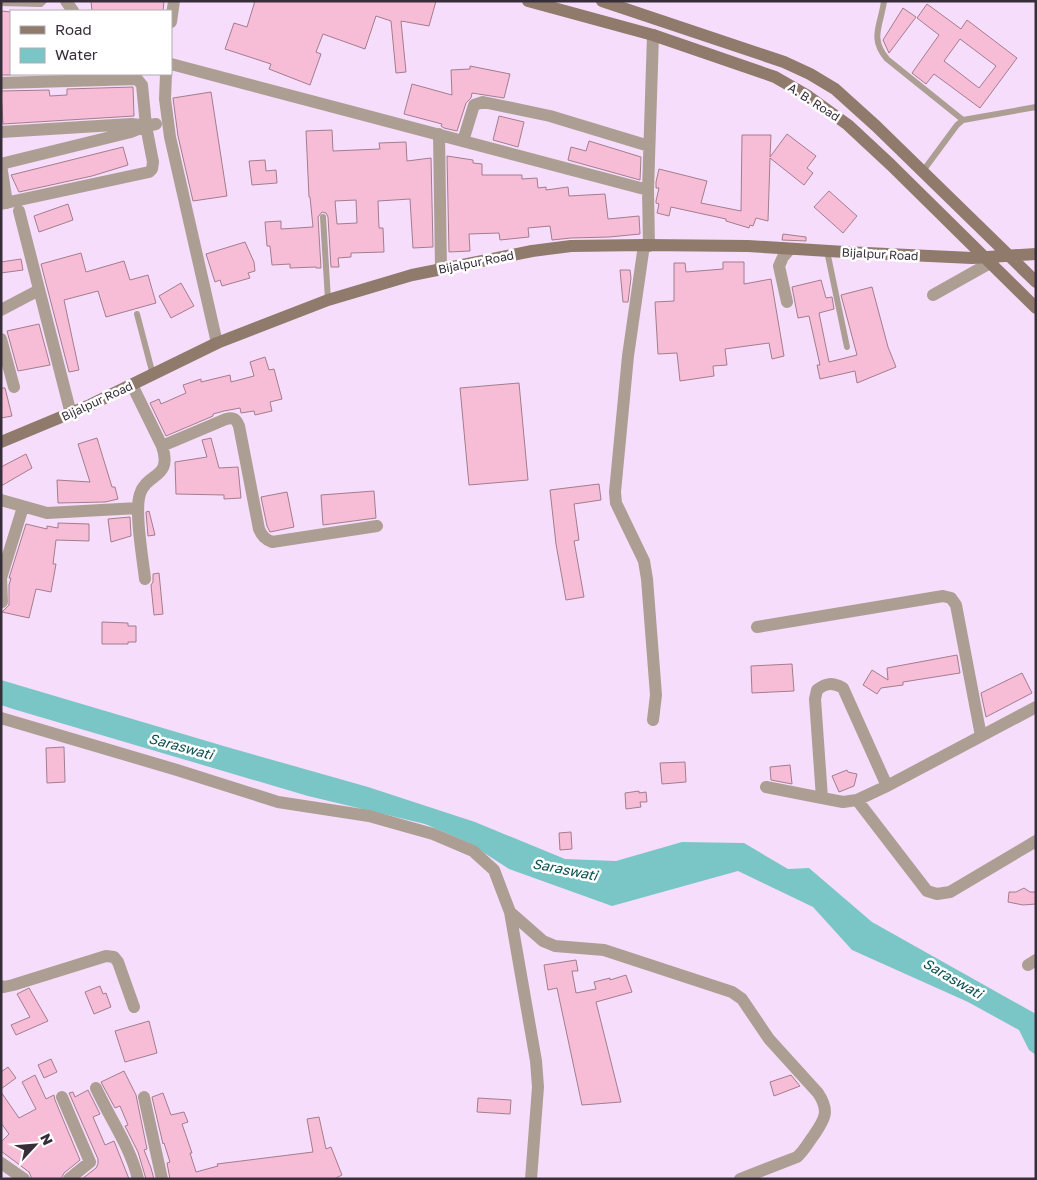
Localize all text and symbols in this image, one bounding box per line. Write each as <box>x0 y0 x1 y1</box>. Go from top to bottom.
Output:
legend <box>10 10 172 75</box>
text: Road <box>55 20 92 38</box>
text: Water <box>55 45 98 63</box>
street label: A. B. Road <box>785 80 843 124</box>
street label: Bijalpur Road <box>841 244 919 264</box>
street label: Bijalpur Road <box>437 247 515 277</box>
street label: Bijalpur Road <box>59 378 135 424</box>
water label: Saraswati <box>147 729 217 763</box>
water label: Saraswati <box>531 854 601 884</box>
water label: Saraswati <box>920 954 988 1003</box>
north arrow <box>10 1120 60 1170</box>
text: N <box>37 1131 57 1148</box>

